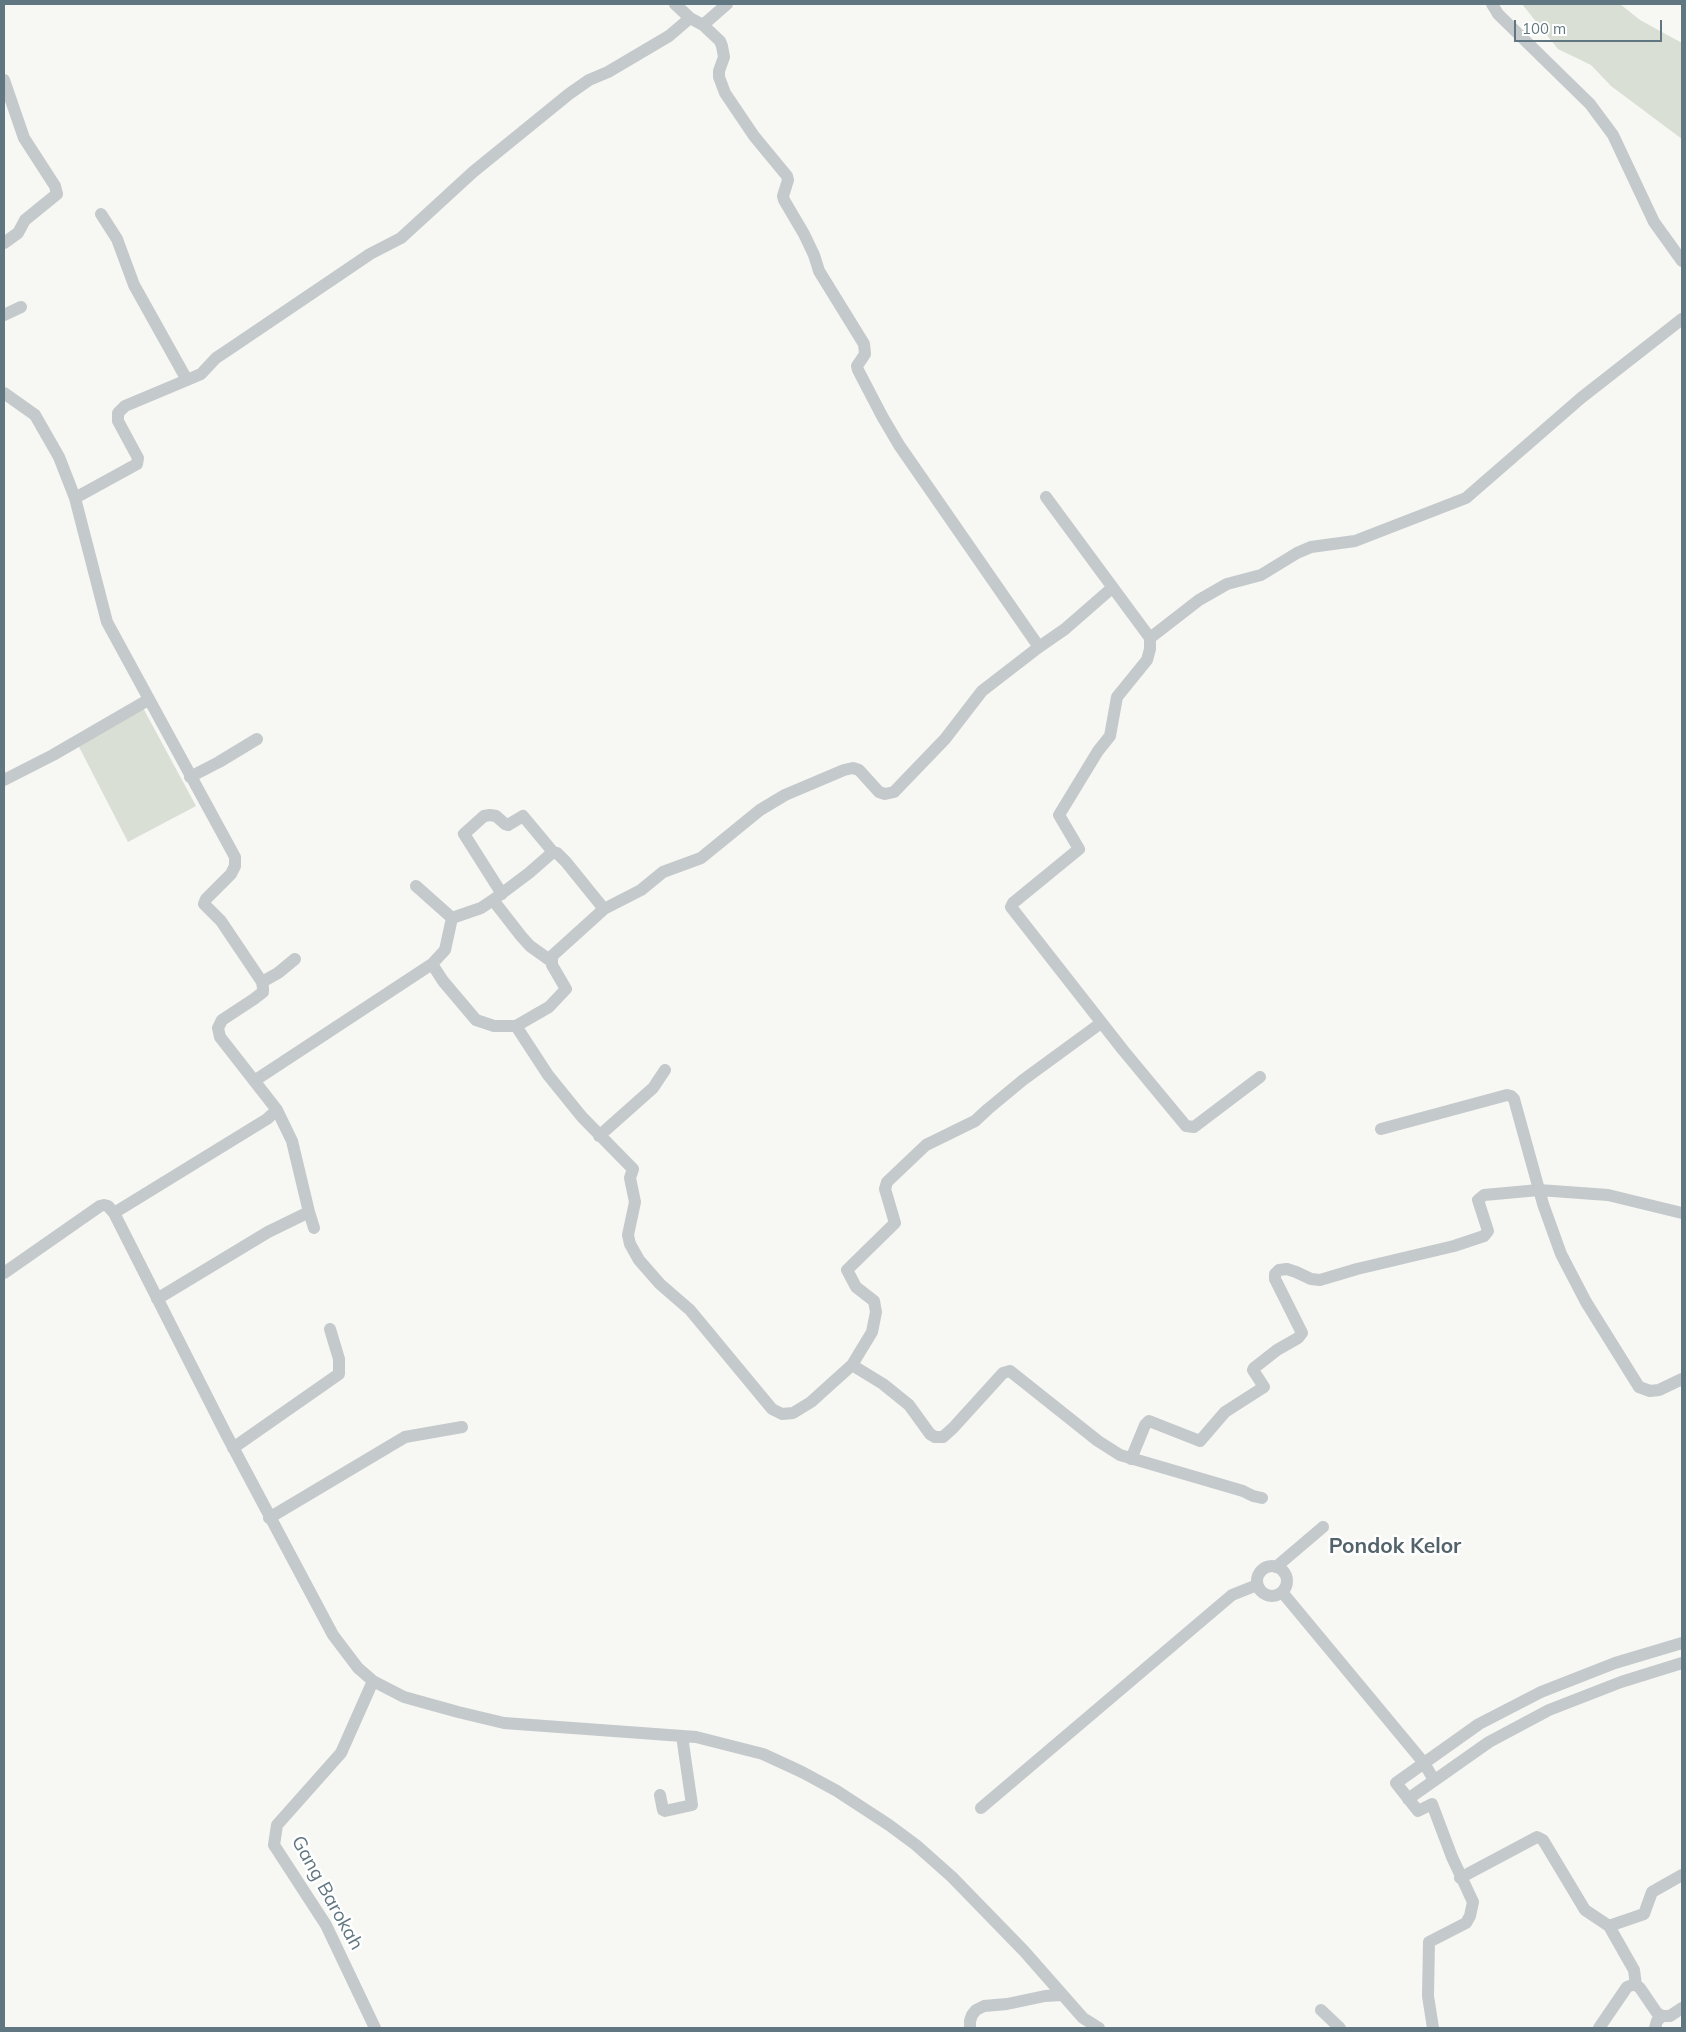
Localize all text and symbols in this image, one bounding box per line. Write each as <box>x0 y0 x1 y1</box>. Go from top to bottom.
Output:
scale bar <box>1516 10 1664 42</box>
text: 100 m <box>1522 19 1566 38</box>
district label: Pondok Kelor <box>1329 1534 1461 1560</box>
street label: Gang Barokah <box>286 1832 368 1954</box>

